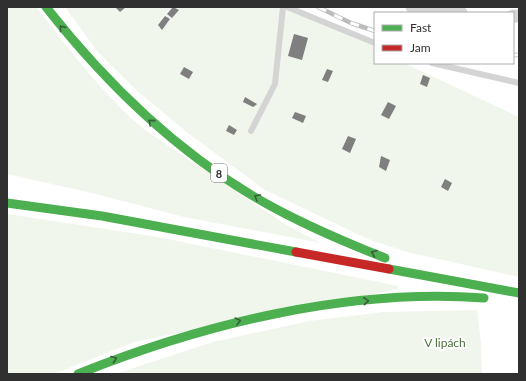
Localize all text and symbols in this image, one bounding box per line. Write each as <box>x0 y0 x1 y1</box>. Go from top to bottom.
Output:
legend <box>374 12 514 64</box>
text: Fast <box>410 20 432 35</box>
one-way arrow <box>59 26 66 33</box>
text: Jam <box>410 40 431 55</box>
one-way arrow <box>148 120 156 127</box>
road number: 8 <box>211 164 227 182</box>
one-way arrow <box>254 195 261 202</box>
one-way arrow <box>370 250 377 258</box>
one-way arrow <box>363 296 370 305</box>
one-way arrow <box>234 317 241 326</box>
park label: V lipách <box>424 335 466 350</box>
one-way arrow <box>111 356 118 364</box>

